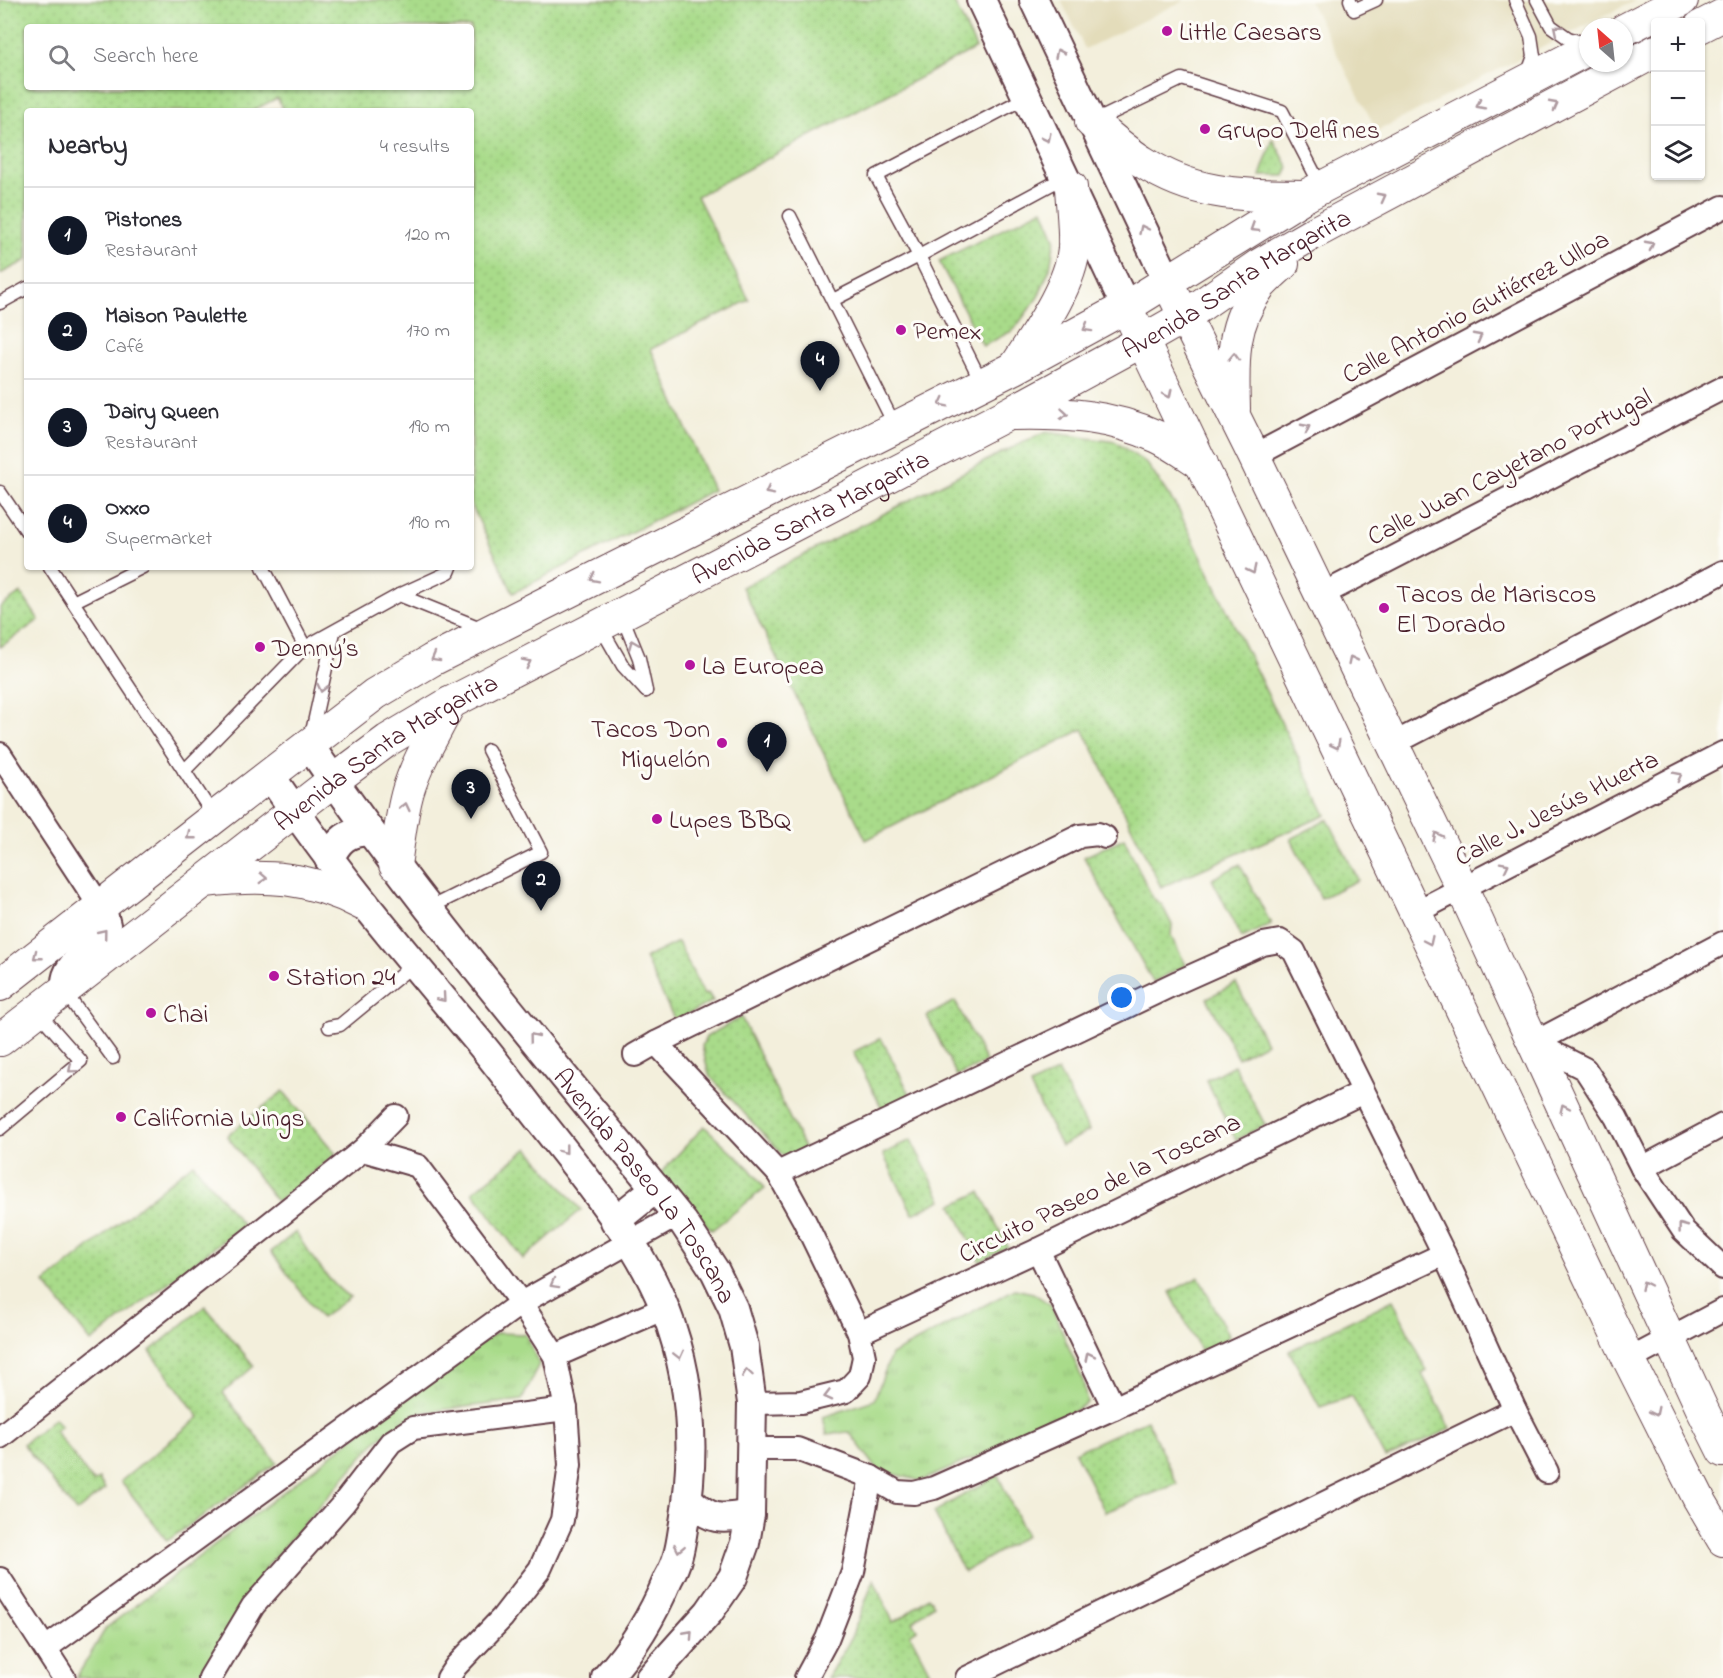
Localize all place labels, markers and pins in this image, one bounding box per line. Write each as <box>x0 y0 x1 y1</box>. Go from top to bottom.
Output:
place label: Little Caesars <box>1179 15 1322 53</box>
marker: Little Caesars <box>1160 24 1174 38</box>
place label: Grupo Delfines <box>1217 113 1380 151</box>
marker: Grupo Delfines <box>1198 122 1212 136</box>
place label: Pemex <box>913 314 982 352</box>
marker: Pemex <box>894 323 908 337</box>
pin: 4 <box>800 342 840 391</box>
place label: Tacos de Mariscos El Dorado <box>1396 577 1597 645</box>
marker: Tacos de Mariscos El Dorado <box>1377 601 1391 615</box>
place label: Denny’s <box>271 631 359 669</box>
marker: Denny’s <box>253 640 267 654</box>
place label: La Europea <box>702 649 824 687</box>
marker: La Europea <box>683 658 697 672</box>
place label: Tacos Don Miguelón <box>591 712 710 780</box>
pin: 1 <box>748 722 786 772</box>
marker: Tacos Don Miguelón <box>715 736 729 750</box>
pin: 3 <box>452 770 490 819</box>
place label: Lupes BBQ <box>669 803 791 841</box>
marker: Lupes BBQ <box>650 812 664 826</box>
pin: 2 <box>522 862 560 911</box>
place label: Station 24 <box>286 960 396 998</box>
marker: Station 24 <box>267 969 281 983</box>
place label: Chai <box>163 997 208 1035</box>
marker: Chai <box>144 1006 158 1020</box>
place label: California Wings <box>133 1101 304 1139</box>
marker: California Wings <box>114 1110 128 1124</box>

